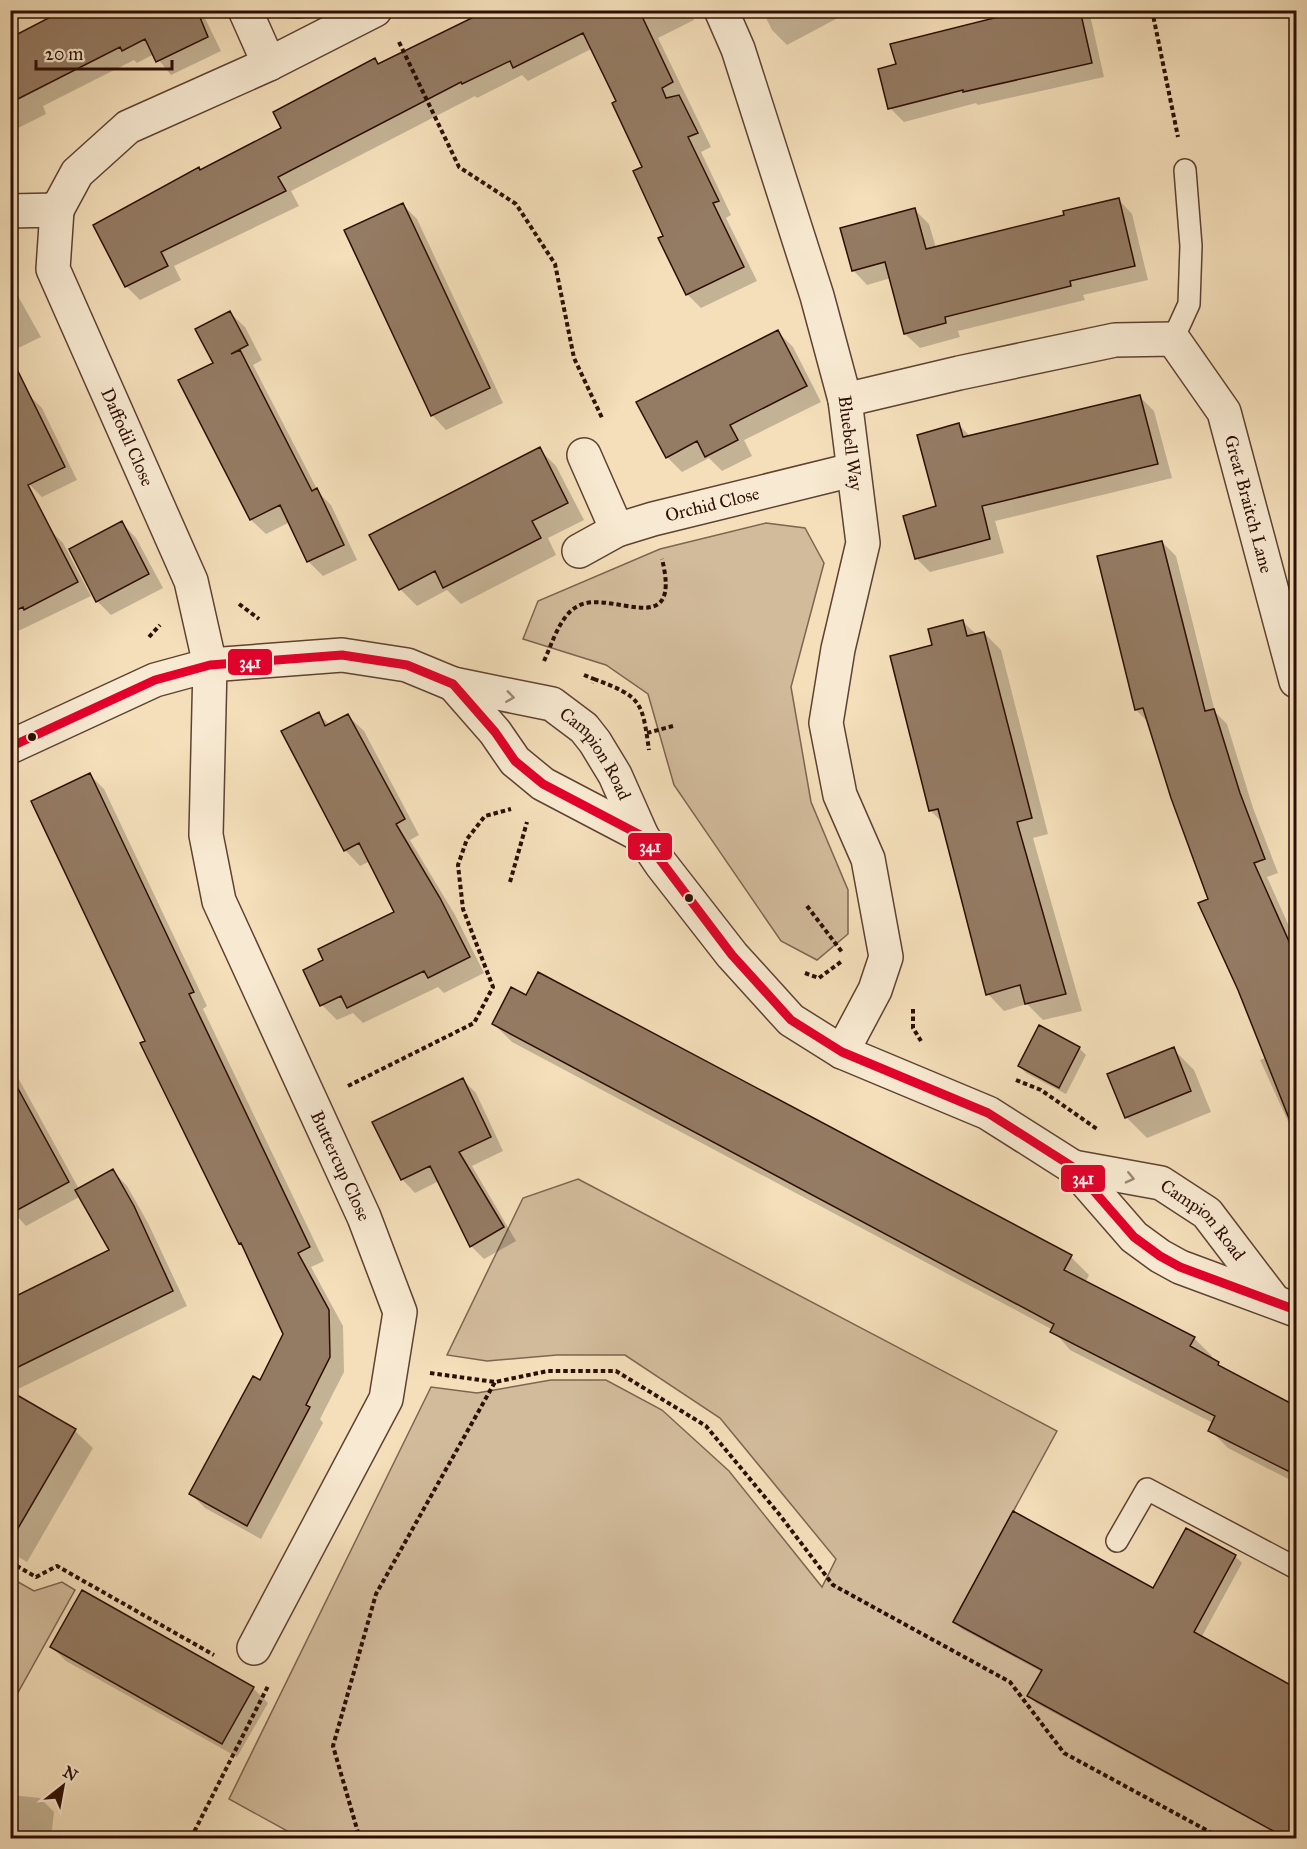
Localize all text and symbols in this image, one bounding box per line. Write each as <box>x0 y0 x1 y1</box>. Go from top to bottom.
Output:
scale bar <box>36 33 172 71</box>
text: 20 m <box>45 43 83 65</box>
street label: Daffodil Close <box>96 385 159 490</box>
street label: Bluebell Way <box>834 394 867 492</box>
street label: Great Braitch Lane <box>1220 433 1278 576</box>
street label: Orchid Close <box>663 482 762 527</box>
line badge: 341 <box>227 648 273 676</box>
text: 341 <box>239 653 261 673</box>
one-way arrow <box>506 690 515 702</box>
street label: Campion Road <box>555 703 636 803</box>
unlabelled marker <box>26 731 38 743</box>
line badge: 341 <box>627 832 673 861</box>
text: 341 <box>639 837 661 857</box>
unlabelled marker <box>683 892 695 904</box>
street label: Buttercup Close <box>306 1107 375 1224</box>
line badge: 341 <box>1060 1164 1106 1193</box>
text: 341 <box>1072 1169 1094 1189</box>
one-way arrow <box>1125 1171 1135 1184</box>
street label: Campion Road <box>1156 1175 1250 1265</box>
north arrow <box>33 1756 93 1816</box>
text: N <box>60 1762 82 1785</box>

